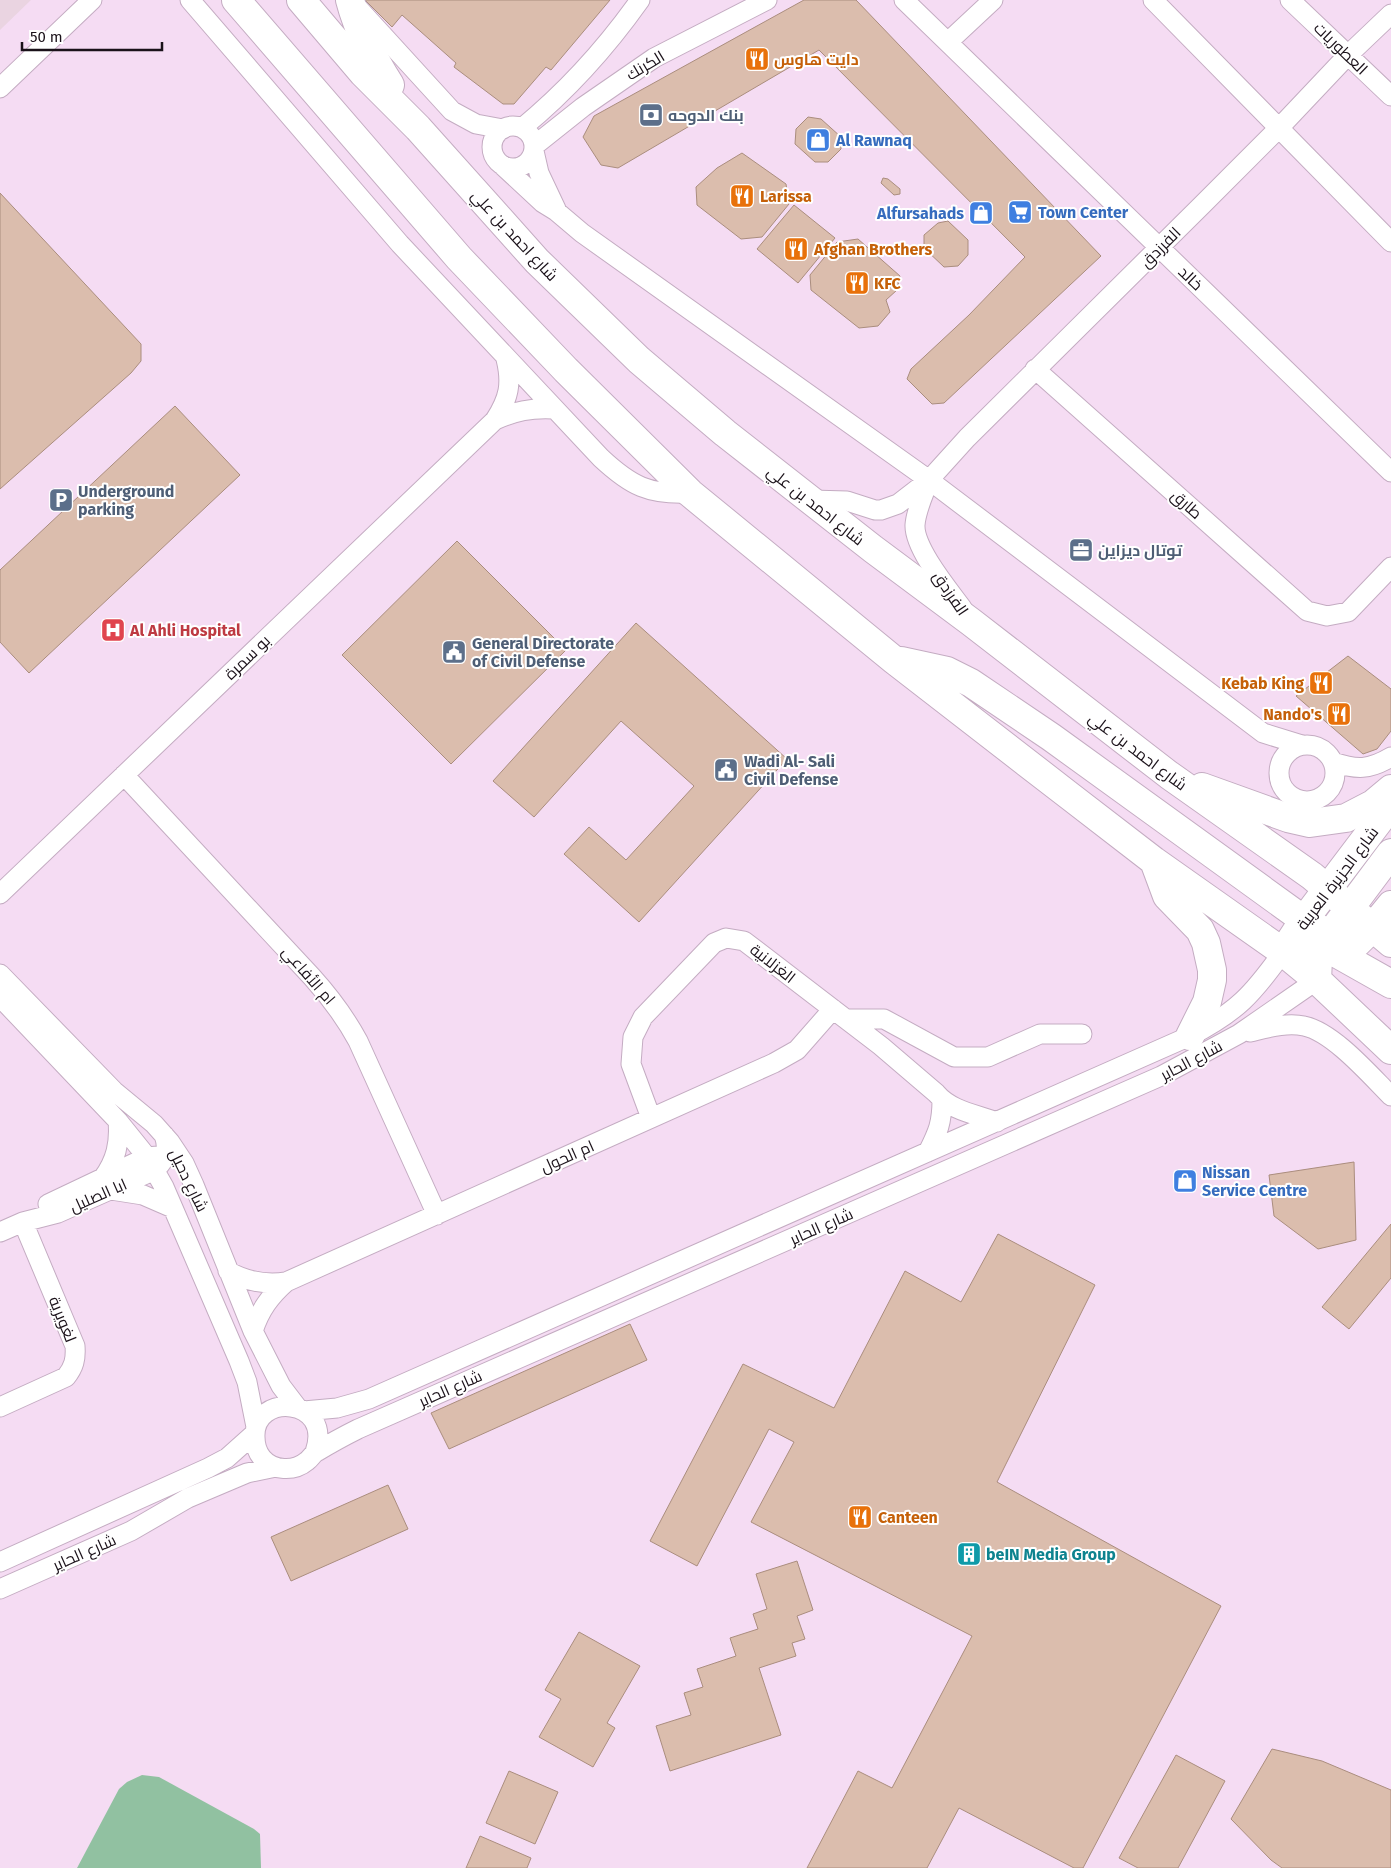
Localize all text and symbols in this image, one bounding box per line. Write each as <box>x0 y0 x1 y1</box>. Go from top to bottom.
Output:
street label: العطوريات <box>1310 18 1371 79</box>
scale bar <box>22 20 162 52</box>
text: 50 m <box>30 28 63 46</box>
restaurant icon: دايت هاوس <box>744 46 770 72</box>
street label: الكرنك <box>623 47 668 84</box>
place label: دايت هاوس <box>774 50 859 69</box>
bank icon: بنك الدوحه <box>638 102 664 128</box>
place label: بنك الدوحه <box>668 106 744 125</box>
shop icon: Al Rawnaq <box>805 127 831 153</box>
place label: Al Rawnaq <box>835 131 912 150</box>
restaurant icon: Larissa <box>729 183 755 209</box>
street label: شارع احمد بن علي <box>465 186 562 288</box>
place label: Larissa <box>760 187 812 206</box>
supermarket icon: Town Center <box>1007 199 1033 225</box>
shop icon: Alfursahads <box>968 200 994 226</box>
place label: Town Center <box>1038 203 1129 222</box>
place label: Alfursahads <box>876 204 964 223</box>
street label: الفرزدق <box>1136 223 1185 272</box>
restaurant icon: Afghan Brothers <box>783 236 809 262</box>
place label: Afghan Brothers <box>813 240 933 259</box>
street label: خالد <box>1174 262 1207 294</box>
restaurant icon: KFC <box>844 270 870 296</box>
place label: KFC <box>874 274 902 293</box>
street label: شارع احمد بن علي <box>761 462 868 552</box>
place label: Underground parking <box>78 482 174 519</box>
street label: طارق <box>1167 486 1206 524</box>
parking icon: Underground parking <box>48 487 74 513</box>
office icon: توتال ديزاين <box>1068 537 1094 563</box>
place label: توتال ديزاين <box>1098 541 1183 560</box>
street label: الفرزدق <box>928 567 972 620</box>
hospital icon: Al Ahli Hospital <box>100 617 126 643</box>
place label: Al Ahli Hospital <box>129 621 241 640</box>
street label: بو سمرة <box>221 631 274 684</box>
place label: General Directorate of Civil Defense <box>472 634 614 671</box>
public building icon: General Directorate of Civil Defense <box>441 639 467 665</box>
restaurant icon: Kebab King <box>1308 670 1334 696</box>
place label: Kebab King <box>1221 674 1304 693</box>
restaurant icon: Nando's <box>1326 701 1352 727</box>
place label: Nando's <box>1263 705 1322 724</box>
street label: شارع احمد بن علي <box>1082 708 1191 798</box>
place label: Wadi Al- Sali Civil Defense <box>744 752 839 789</box>
public building icon: Wadi Al- Sali Civil Defense <box>713 757 739 783</box>
street label: شارع الجزيرة العربية <box>1292 823 1384 935</box>
street label: الغزلانية <box>746 940 799 987</box>
street label: ام الأفاعي <box>275 942 339 1011</box>
street label: شارع الحاير <box>1156 1036 1226 1087</box>
street label: ام الحول <box>537 1136 598 1179</box>
street label: شارع دحيل <box>163 1146 212 1216</box>
place label: Nissan Service Centre <box>1202 1163 1307 1200</box>
shop icon: Nissan Service Centre <box>1172 1168 1198 1194</box>
street label: ابا الصليل <box>67 1174 130 1217</box>
street label: شارع الحاير <box>786 1204 857 1251</box>
street label: لغويرية <box>45 1294 80 1345</box>
street label: شارع الحاير <box>415 1366 486 1413</box>
restaurant icon: Canteen <box>847 1504 873 1530</box>
place label: Canteen <box>878 1508 938 1527</box>
street label: شارع الحاير <box>49 1530 120 1577</box>
building icon: beIN Media Group <box>956 1541 982 1567</box>
place label: beIN Media Group <box>986 1545 1116 1564</box>

